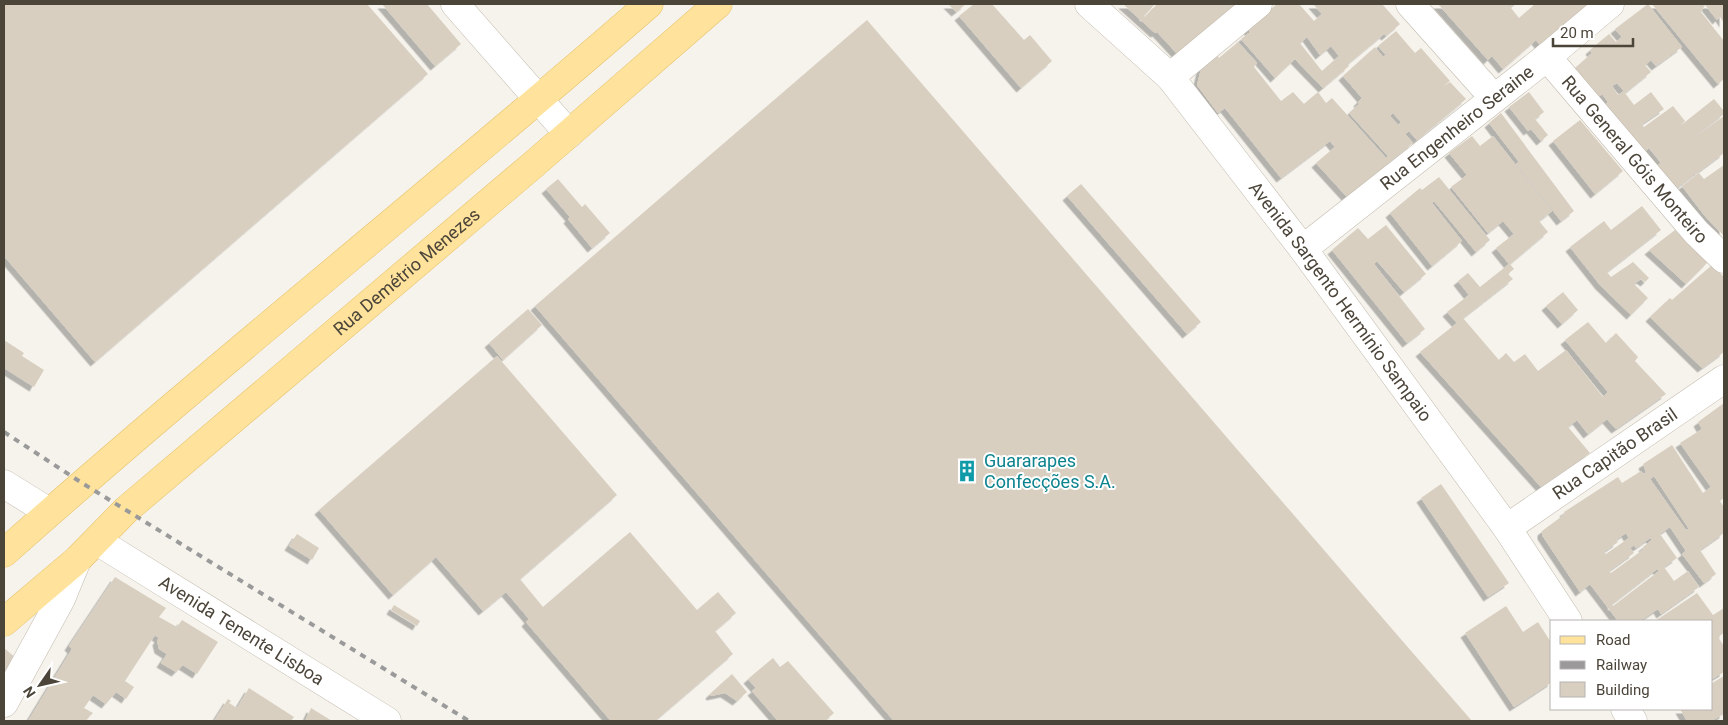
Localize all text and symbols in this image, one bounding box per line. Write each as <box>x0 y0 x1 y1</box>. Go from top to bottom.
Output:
scale bar <box>1553 15 1633 47</box>
text: 20 m <box>1560 24 1594 42</box>
street label: Rua Engenheiro Seraine <box>1376 61 1538 194</box>
street label: Rua General Góis Monteiro <box>1558 71 1712 248</box>
street label: Avenida Sargento Hermínio Sampaio <box>1245 177 1437 425</box>
street label: Rua Demétrio Menezes <box>329 203 484 339</box>
street label: Rua Capitão Brasil <box>1548 403 1681 504</box>
place label: Guararapes Confecções S.A. <box>984 450 1116 492</box>
building icon: Guararapes Confecções S.A. <box>954 458 980 484</box>
street label: Avenida Tenente Lisboa <box>155 571 328 689</box>
legend <box>1550 620 1713 710</box>
text: Road <box>1596 631 1630 649</box>
text: Railway <box>1596 656 1647 674</box>
north arrow <box>15 660 65 710</box>
text: Building <box>1596 681 1650 699</box>
text: N <box>20 684 39 701</box>

